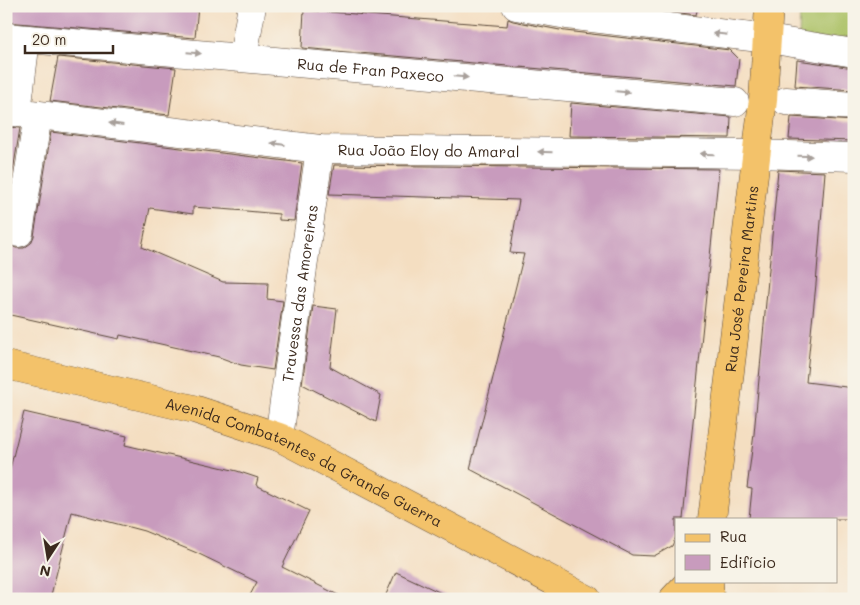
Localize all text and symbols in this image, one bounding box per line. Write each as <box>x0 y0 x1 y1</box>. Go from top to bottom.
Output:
scale bar <box>25 22 112 54</box>
text: 20 m <box>32 29 66 49</box>
one-way arrow <box>711 30 727 38</box>
one-way arrow <box>187 50 203 58</box>
street label: Rua de Fran Paxeco <box>296 53 445 86</box>
one-way arrow <box>453 73 469 81</box>
one-way arrow <box>615 88 631 96</box>
one-way arrow <box>108 120 124 128</box>
street label: Rua João Eloy do Amaral <box>338 139 520 161</box>
one-way arrow <box>269 140 285 148</box>
one-way arrow <box>537 148 553 156</box>
one-way arrow <box>699 150 715 158</box>
one-way arrow <box>797 152 813 160</box>
street label: Rua José Pereira Martins <box>720 184 763 373</box>
street label: Travessa das Amoreiras <box>277 203 322 384</box>
street label: Avenida Combatentes da Grande Guerra <box>163 393 446 531</box>
legend <box>675 518 838 582</box>
text: Rua <box>720 526 747 546</box>
north arrow <box>22 532 72 582</box>
text: Edifício <box>720 552 776 572</box>
text: N <box>38 561 52 582</box>

